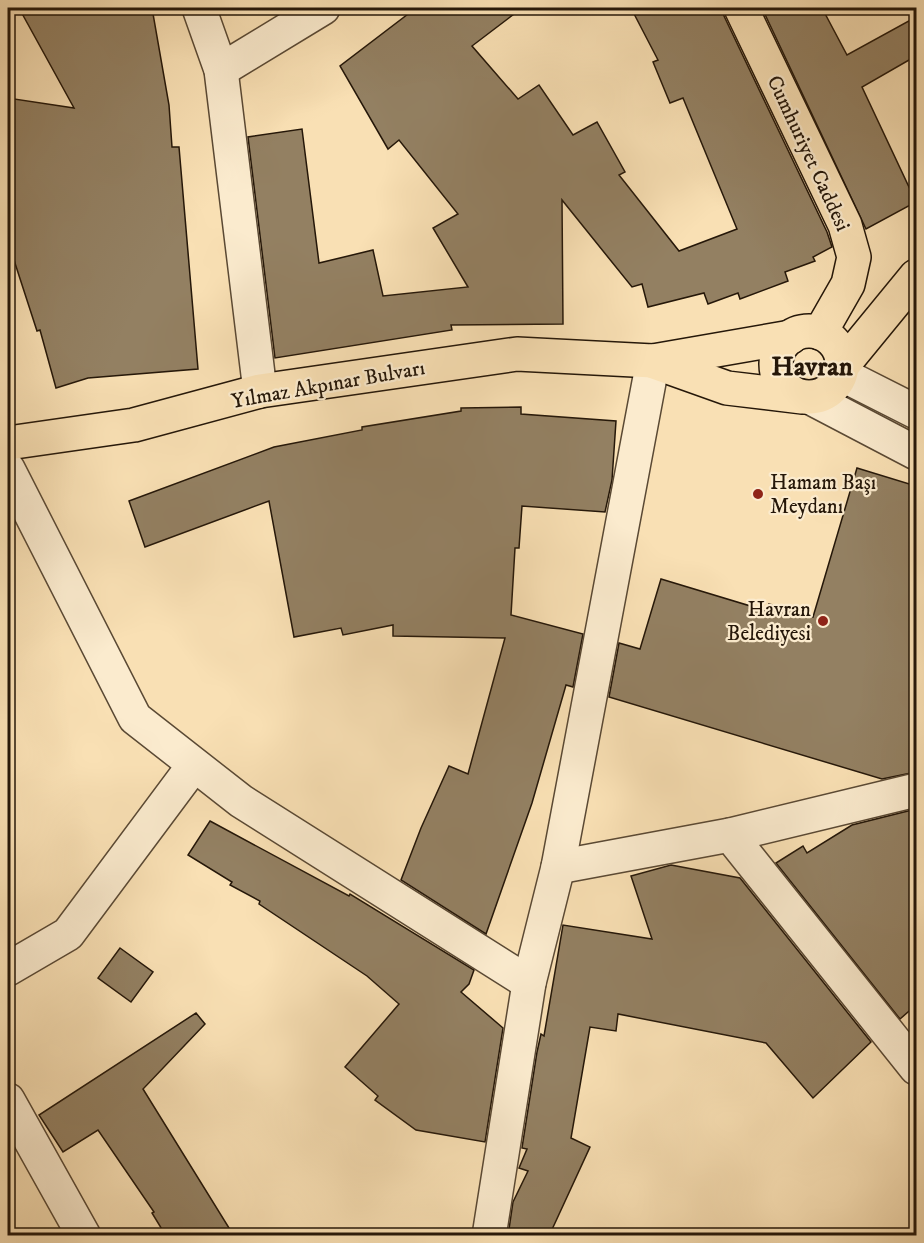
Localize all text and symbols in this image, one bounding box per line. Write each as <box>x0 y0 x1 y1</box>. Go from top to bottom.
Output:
street label: Cumhuriyet Caddesi <box>761 71 856 236</box>
district label: Havran <box>771 350 854 384</box>
street label: Yılmaz Akpınar Bulvarı <box>229 355 427 415</box>
place label: Hamam Başı Meydanı <box>770 470 876 520</box>
marker: Hamam Başı Meydanı <box>751 487 765 501</box>
place label: Havran Belediyesi <box>727 597 811 647</box>
marker: Havran Belediyesi <box>816 614 830 628</box>

